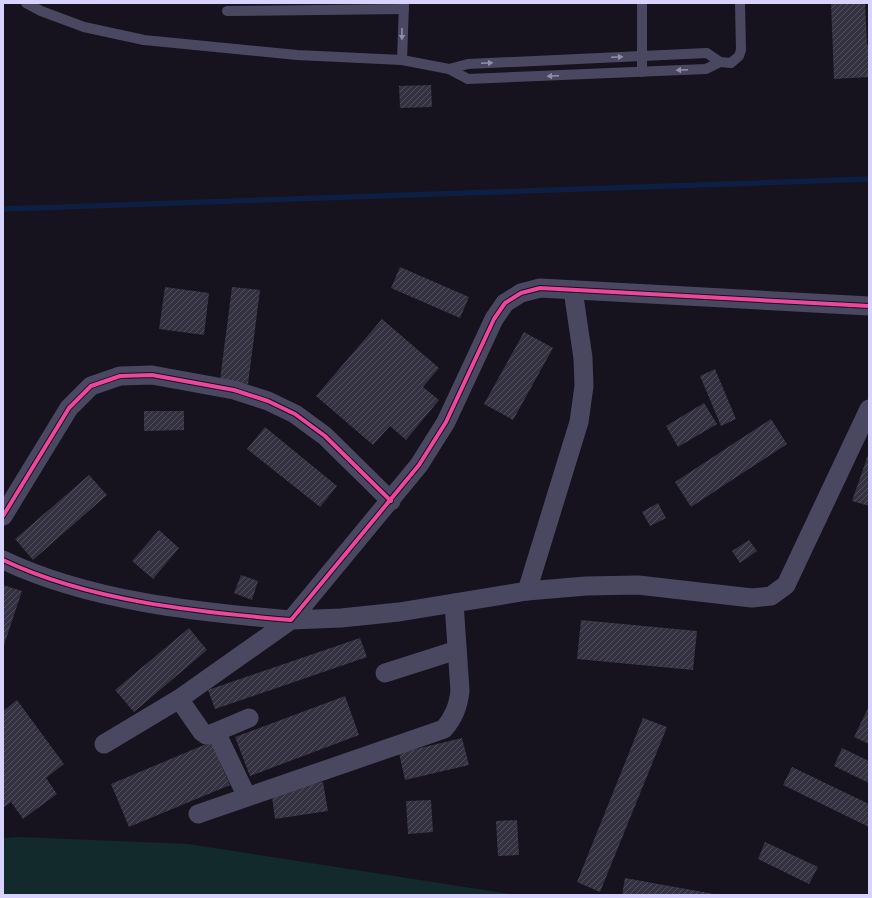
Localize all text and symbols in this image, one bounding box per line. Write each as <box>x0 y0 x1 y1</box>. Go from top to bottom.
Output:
one-way arrow <box>399 28 405 41</box>
one-way arrow <box>611 53 623 60</box>
one-way arrow <box>481 60 493 67</box>
one-way arrow <box>675 67 688 73</box>
one-way arrow <box>547 72 559 79</box>

